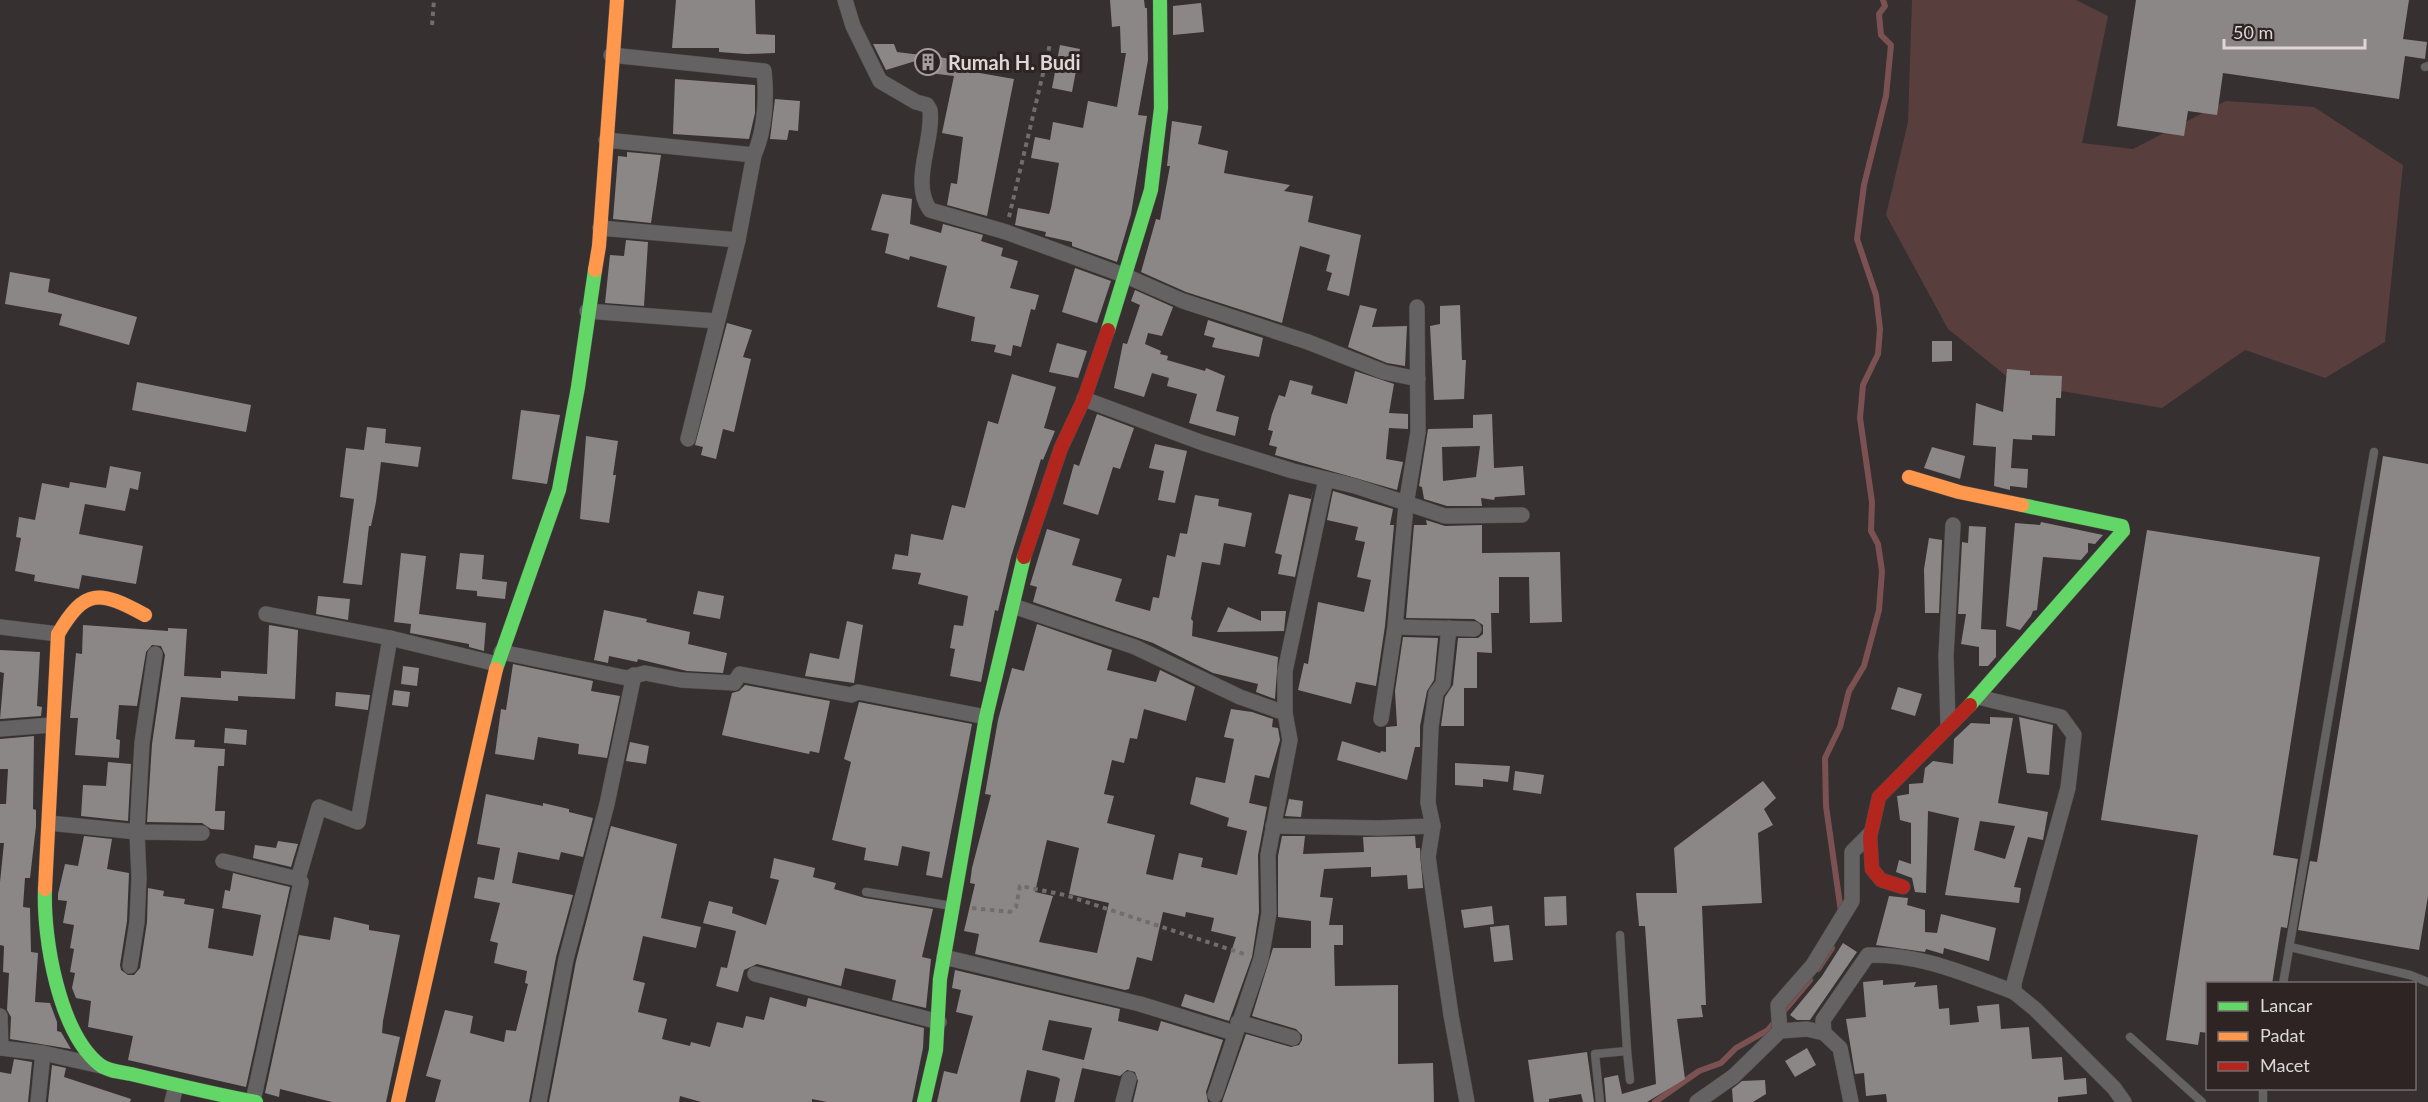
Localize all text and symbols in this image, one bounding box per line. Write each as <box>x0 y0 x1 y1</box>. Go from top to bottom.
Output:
scale bar <box>2224 12 2365 50</box>
text: 50 m <box>2233 21 2273 43</box>
building icon: Rumah H. Budi <box>913 47 943 77</box>
place label: Rumah H. Budi <box>948 50 1081 74</box>
legend <box>2206 982 2416 1090</box>
text: Lancar <box>2260 994 2313 1016</box>
text: Padat <box>2260 1024 2305 1046</box>
text: Macet <box>2260 1054 2310 1076</box>

